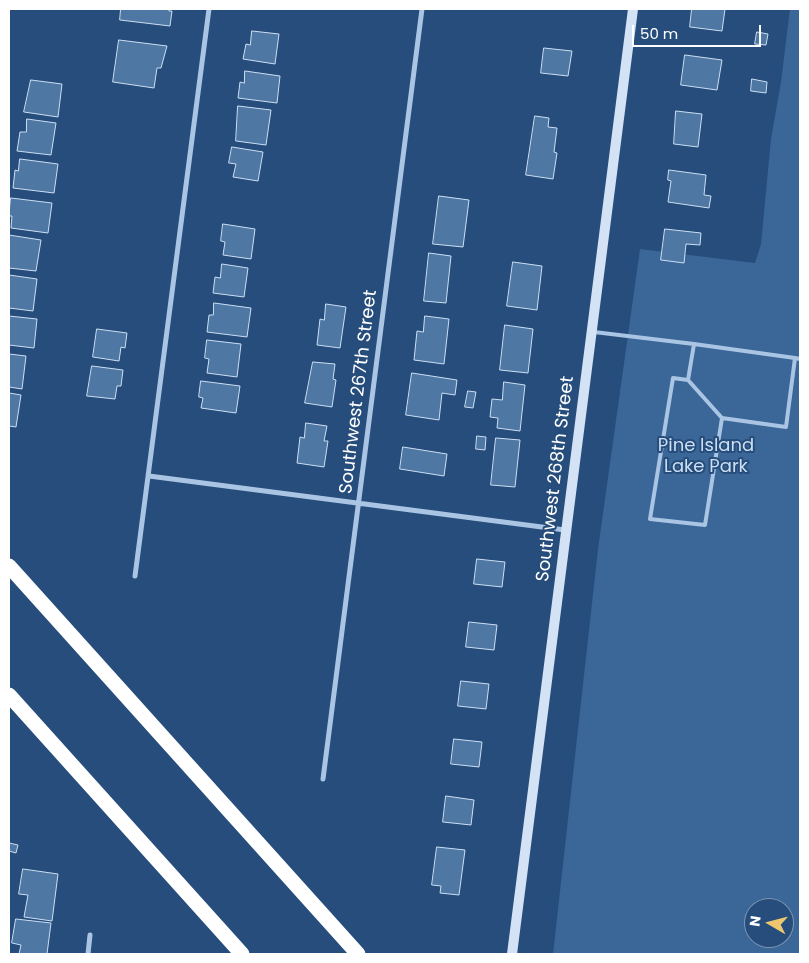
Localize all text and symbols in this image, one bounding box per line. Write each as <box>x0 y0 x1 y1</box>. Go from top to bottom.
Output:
scale bar <box>634 15 763 47</box>
text: 50 m <box>640 23 678 44</box>
street label: Southwest 267th Street <box>336 289 382 495</box>
street label: Southwest 268th Street <box>533 375 579 583</box>
park label: Pine Island Lake Park <box>658 435 754 478</box>
north arrow <box>744 898 794 948</box>
text: N <box>745 914 766 928</box>

